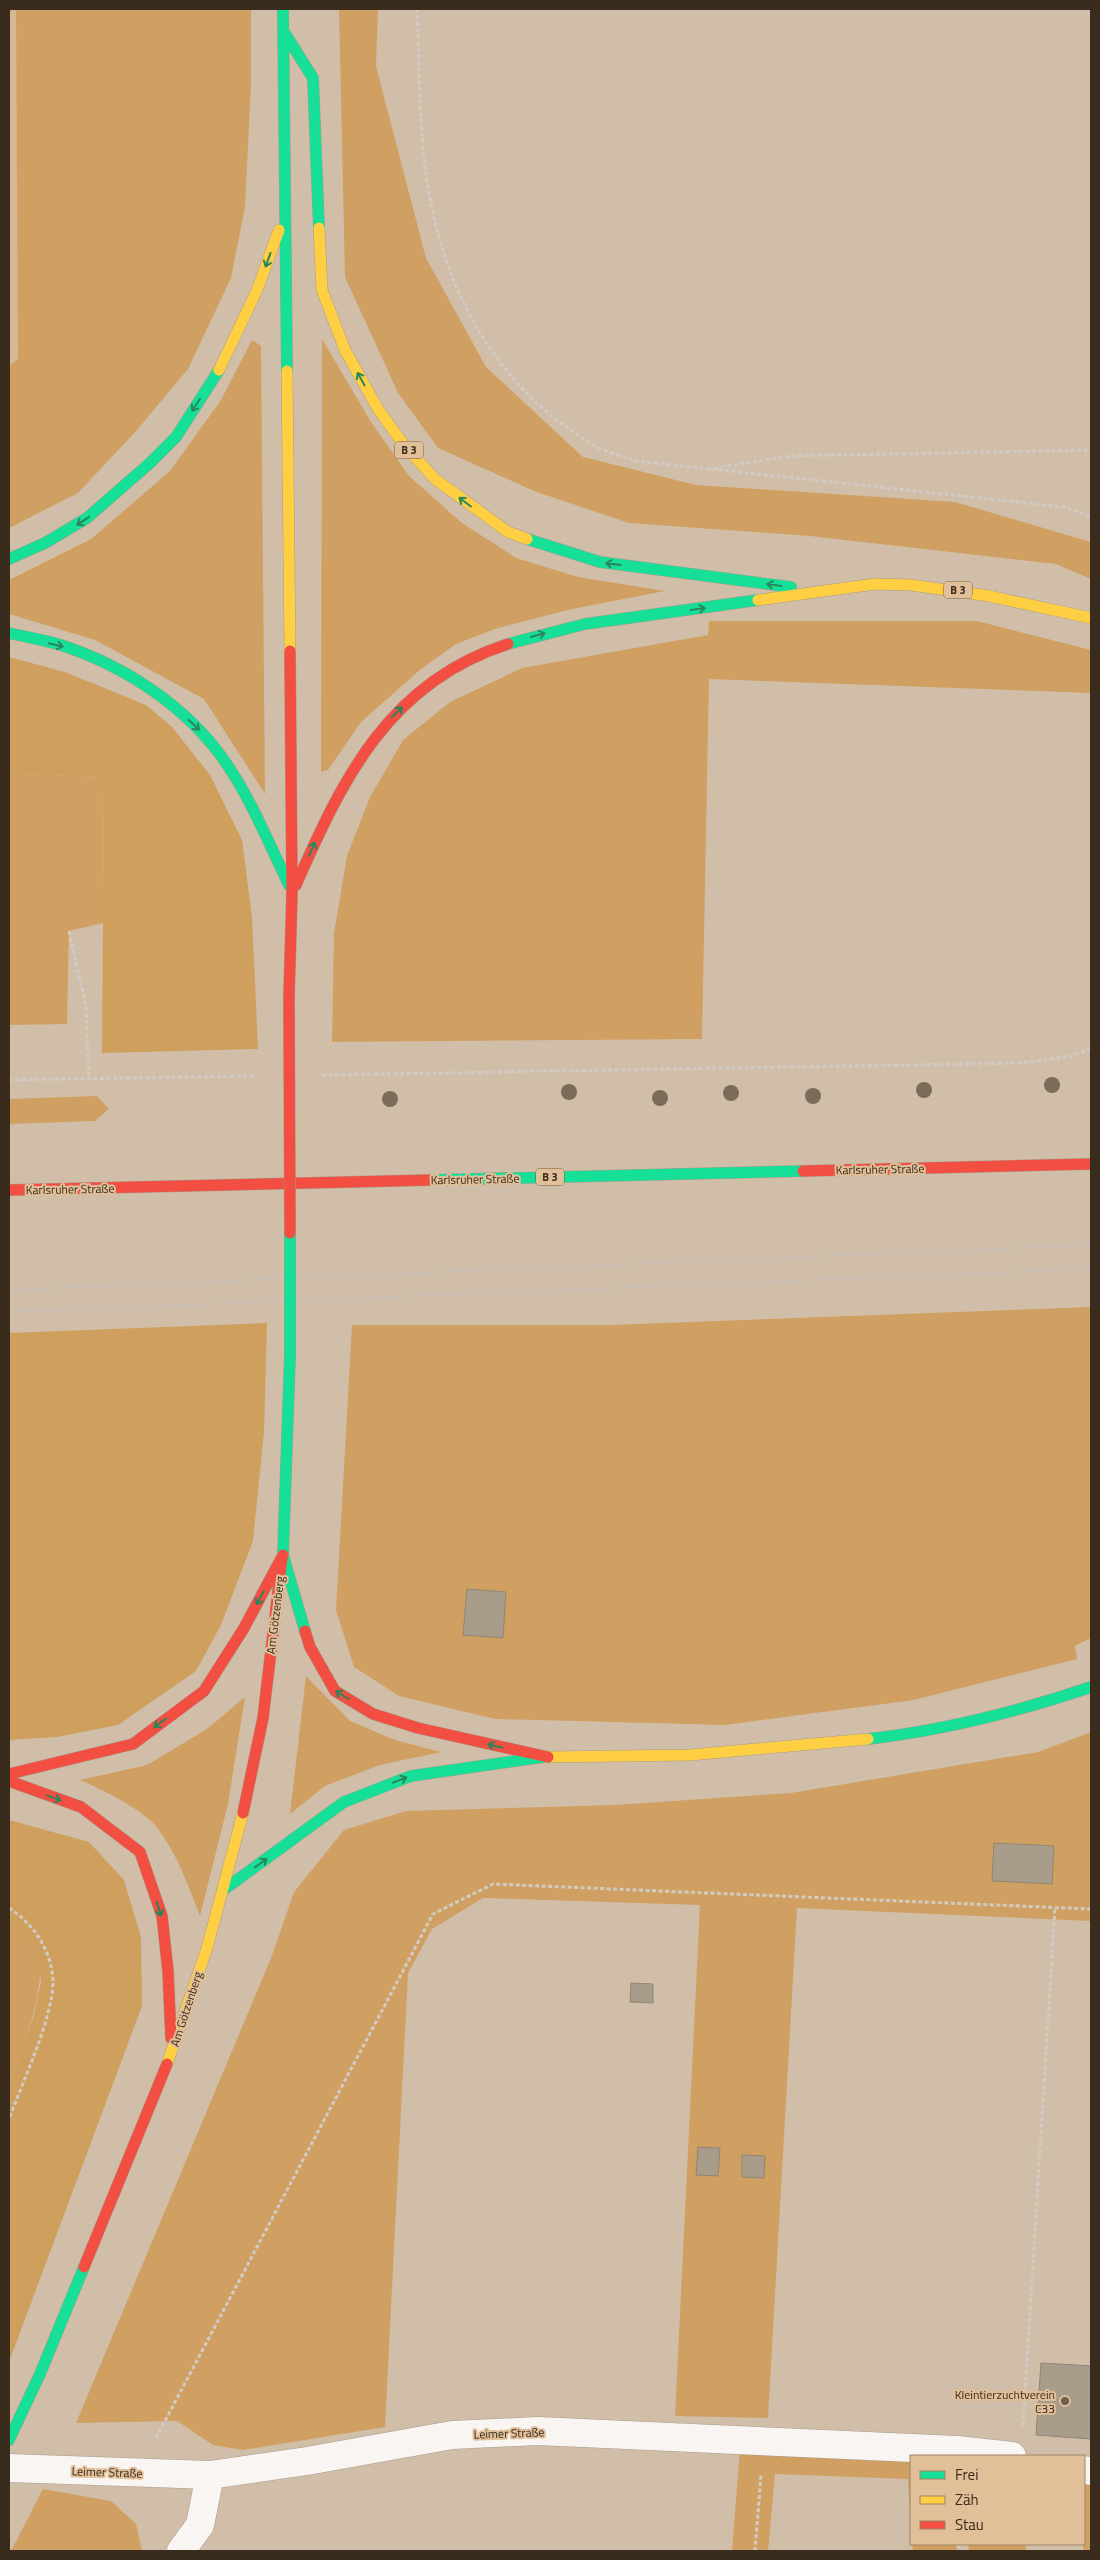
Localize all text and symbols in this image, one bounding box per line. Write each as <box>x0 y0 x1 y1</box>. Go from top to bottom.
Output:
one-way arrow <box>263 252 272 267</box>
one-way arrow <box>356 372 366 387</box>
one-way arrow <box>191 398 201 412</box>
road number: B 3 <box>395 442 423 458</box>
one-way arrow <box>459 496 472 507</box>
one-way arrow <box>76 515 90 526</box>
one-way arrow <box>605 558 621 568</box>
one-way arrow <box>766 580 782 590</box>
road number: B 3 <box>944 582 972 598</box>
one-way arrow <box>690 603 706 613</box>
one-way arrow <box>530 630 546 640</box>
one-way arrow <box>48 640 64 650</box>
one-way arrow <box>391 706 404 718</box>
one-way arrow <box>188 719 201 731</box>
one-way arrow <box>308 842 317 857</box>
street label: Karlsruher Straße <box>835 1159 925 1179</box>
road number: B 3 <box>536 1168 564 1186</box>
street label: Karlsruher Straße <box>430 1169 520 1189</box>
street label: Karlsruher Straße <box>25 1179 115 1199</box>
street label: Am Götzenberg <box>261 1575 289 1655</box>
one-way arrow <box>255 1590 264 1605</box>
one-way arrow <box>336 1690 350 1700</box>
one-way arrow <box>154 1718 167 1729</box>
one-way arrow <box>488 1741 504 1750</box>
one-way arrow <box>392 1775 407 1785</box>
one-way arrow <box>46 1794 62 1803</box>
one-way arrow <box>254 1858 268 1868</box>
one-way arrow <box>155 1901 164 1916</box>
street label: Am Götzenberg <box>165 1969 207 2049</box>
place label: Kleintierzuchtverein C33 <box>955 2385 1055 2418</box>
marker: Kleintierzuchtverein C33 <box>1059 2395 1071 2407</box>
street label: Leimer Straße <box>473 2422 545 2444</box>
legend <box>910 2455 1085 2545</box>
street label: Leimer Straße <box>71 2461 143 2483</box>
text: Frei <box>955 2463 978 2486</box>
text: Zäh <box>955 2488 979 2511</box>
text: Stau <box>955 2513 984 2536</box>

